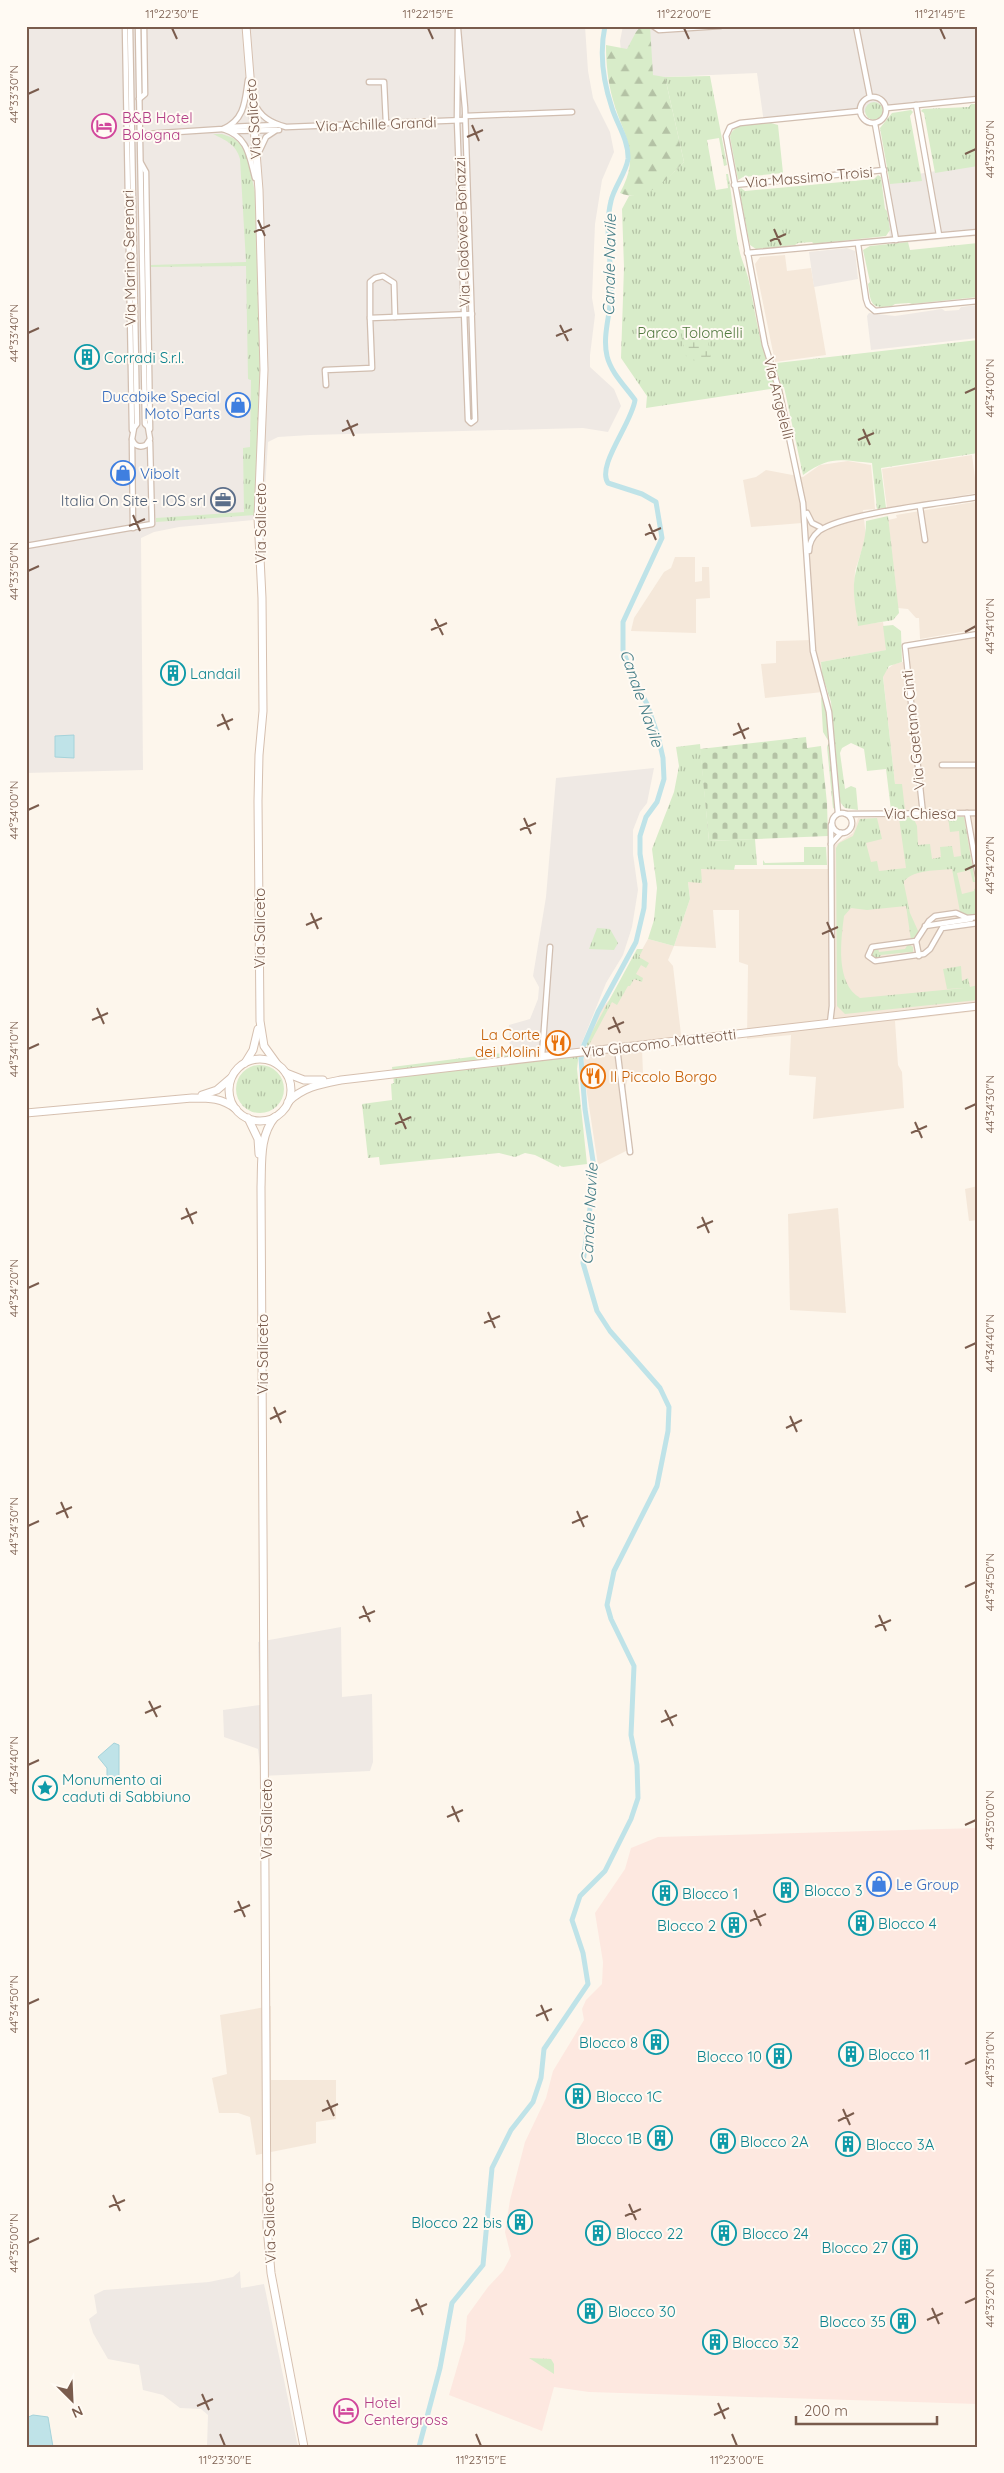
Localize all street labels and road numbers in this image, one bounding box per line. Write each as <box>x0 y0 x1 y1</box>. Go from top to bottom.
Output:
street label: Via Saliceto <box>241 78 265 160</box>
street label: Via Achille Grandi <box>315 112 437 136</box>
street label: Via Clodoveo Bonazzi <box>450 157 474 307</box>
street label: Via Massimo Troisi <box>744 162 874 192</box>
street label: Via Marino Serenari <box>118 190 140 326</box>
street label: Via Angelelli <box>760 355 798 441</box>
street label: Via Saliceto <box>251 483 270 563</box>
street label: Via Gaetano Cinti <box>897 669 929 791</box>
street label: Via Chiesa <box>884 804 956 823</box>
street label: Via Saliceto <box>250 888 269 968</box>
street label: Via Giacomo Matteotti <box>581 1024 737 1062</box>
street label: Via Saliceto <box>253 1314 272 1394</box>
street label: Via Saliceto <box>257 1779 276 1859</box>
street label: Via Saliceto <box>258 2182 280 2264</box>

